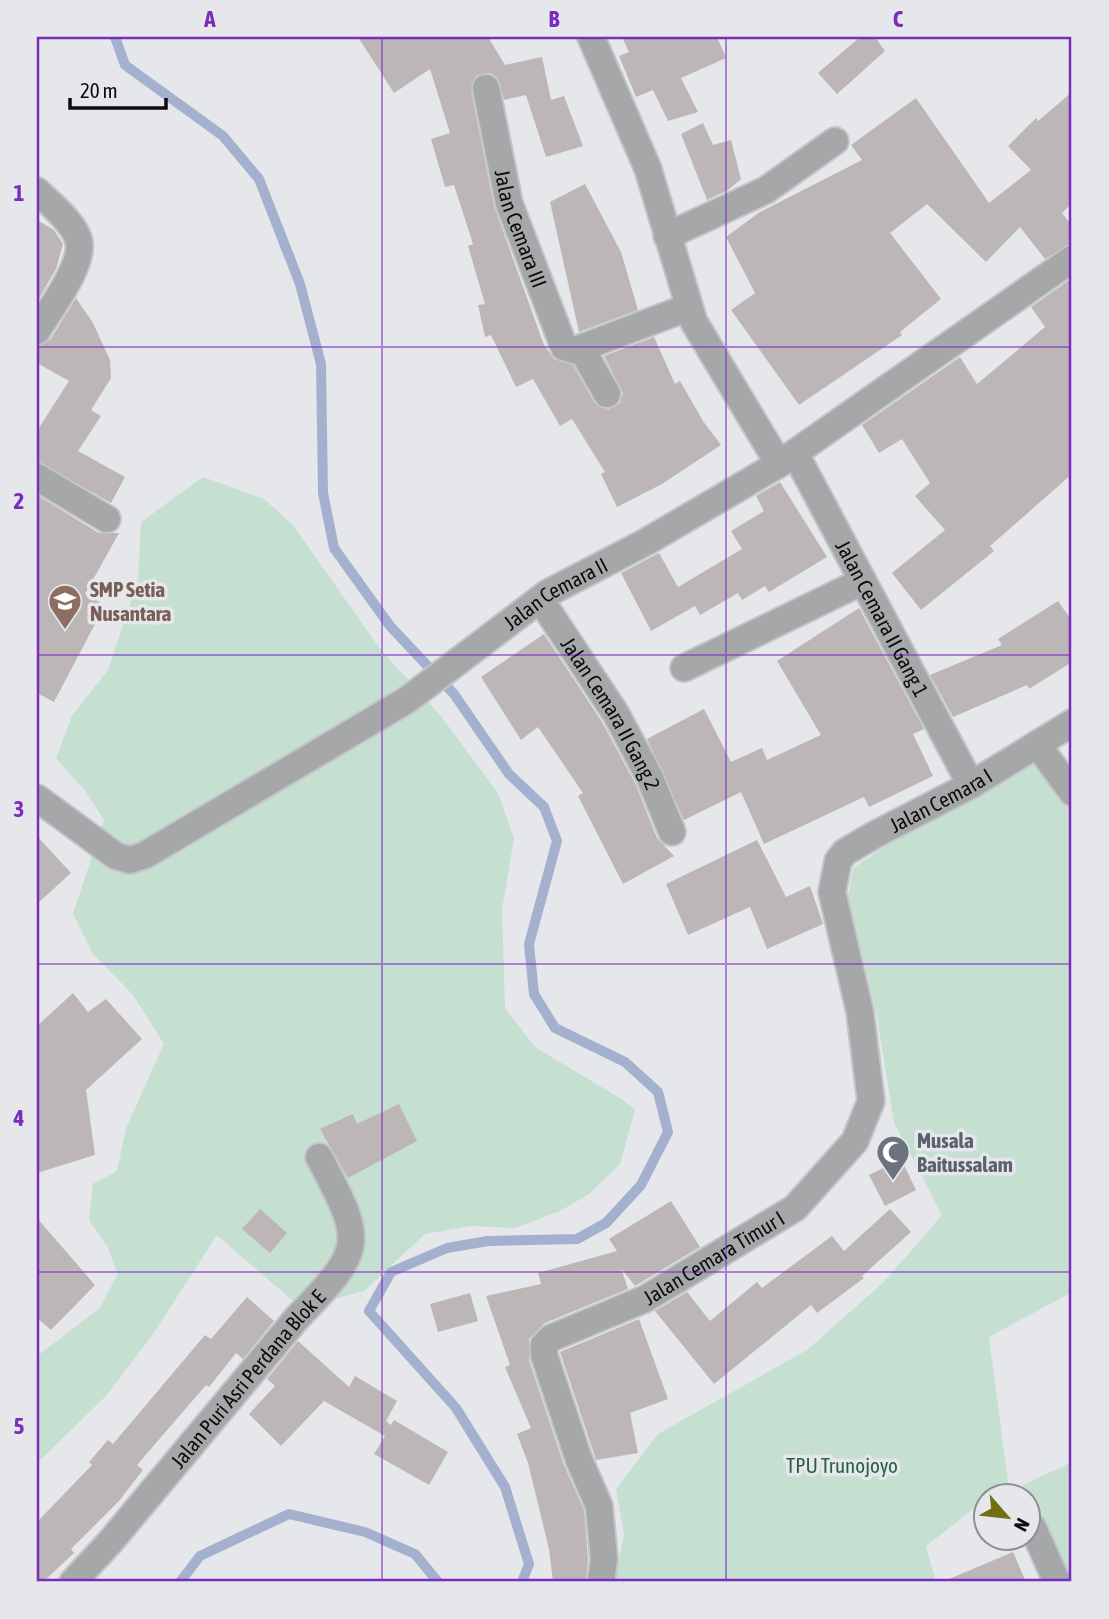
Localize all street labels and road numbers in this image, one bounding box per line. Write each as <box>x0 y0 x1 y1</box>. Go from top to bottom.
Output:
street label: Jalan Cemara III <box>491 167 552 291</box>
street label: Jalan Cemara II Gang 1 <box>831 536 934 701</box>
street label: Jalan Cemara II <box>499 552 611 634</box>
street label: Jalan Cemara II Gang 2 <box>557 633 665 793</box>
street label: Jalan Cemara I <box>885 763 996 837</box>
street label: Jalan Cemara Timur I <box>639 1206 788 1309</box>
street label: Jalan Puri Asri Perdana Blok E <box>165 1285 330 1472</box>

